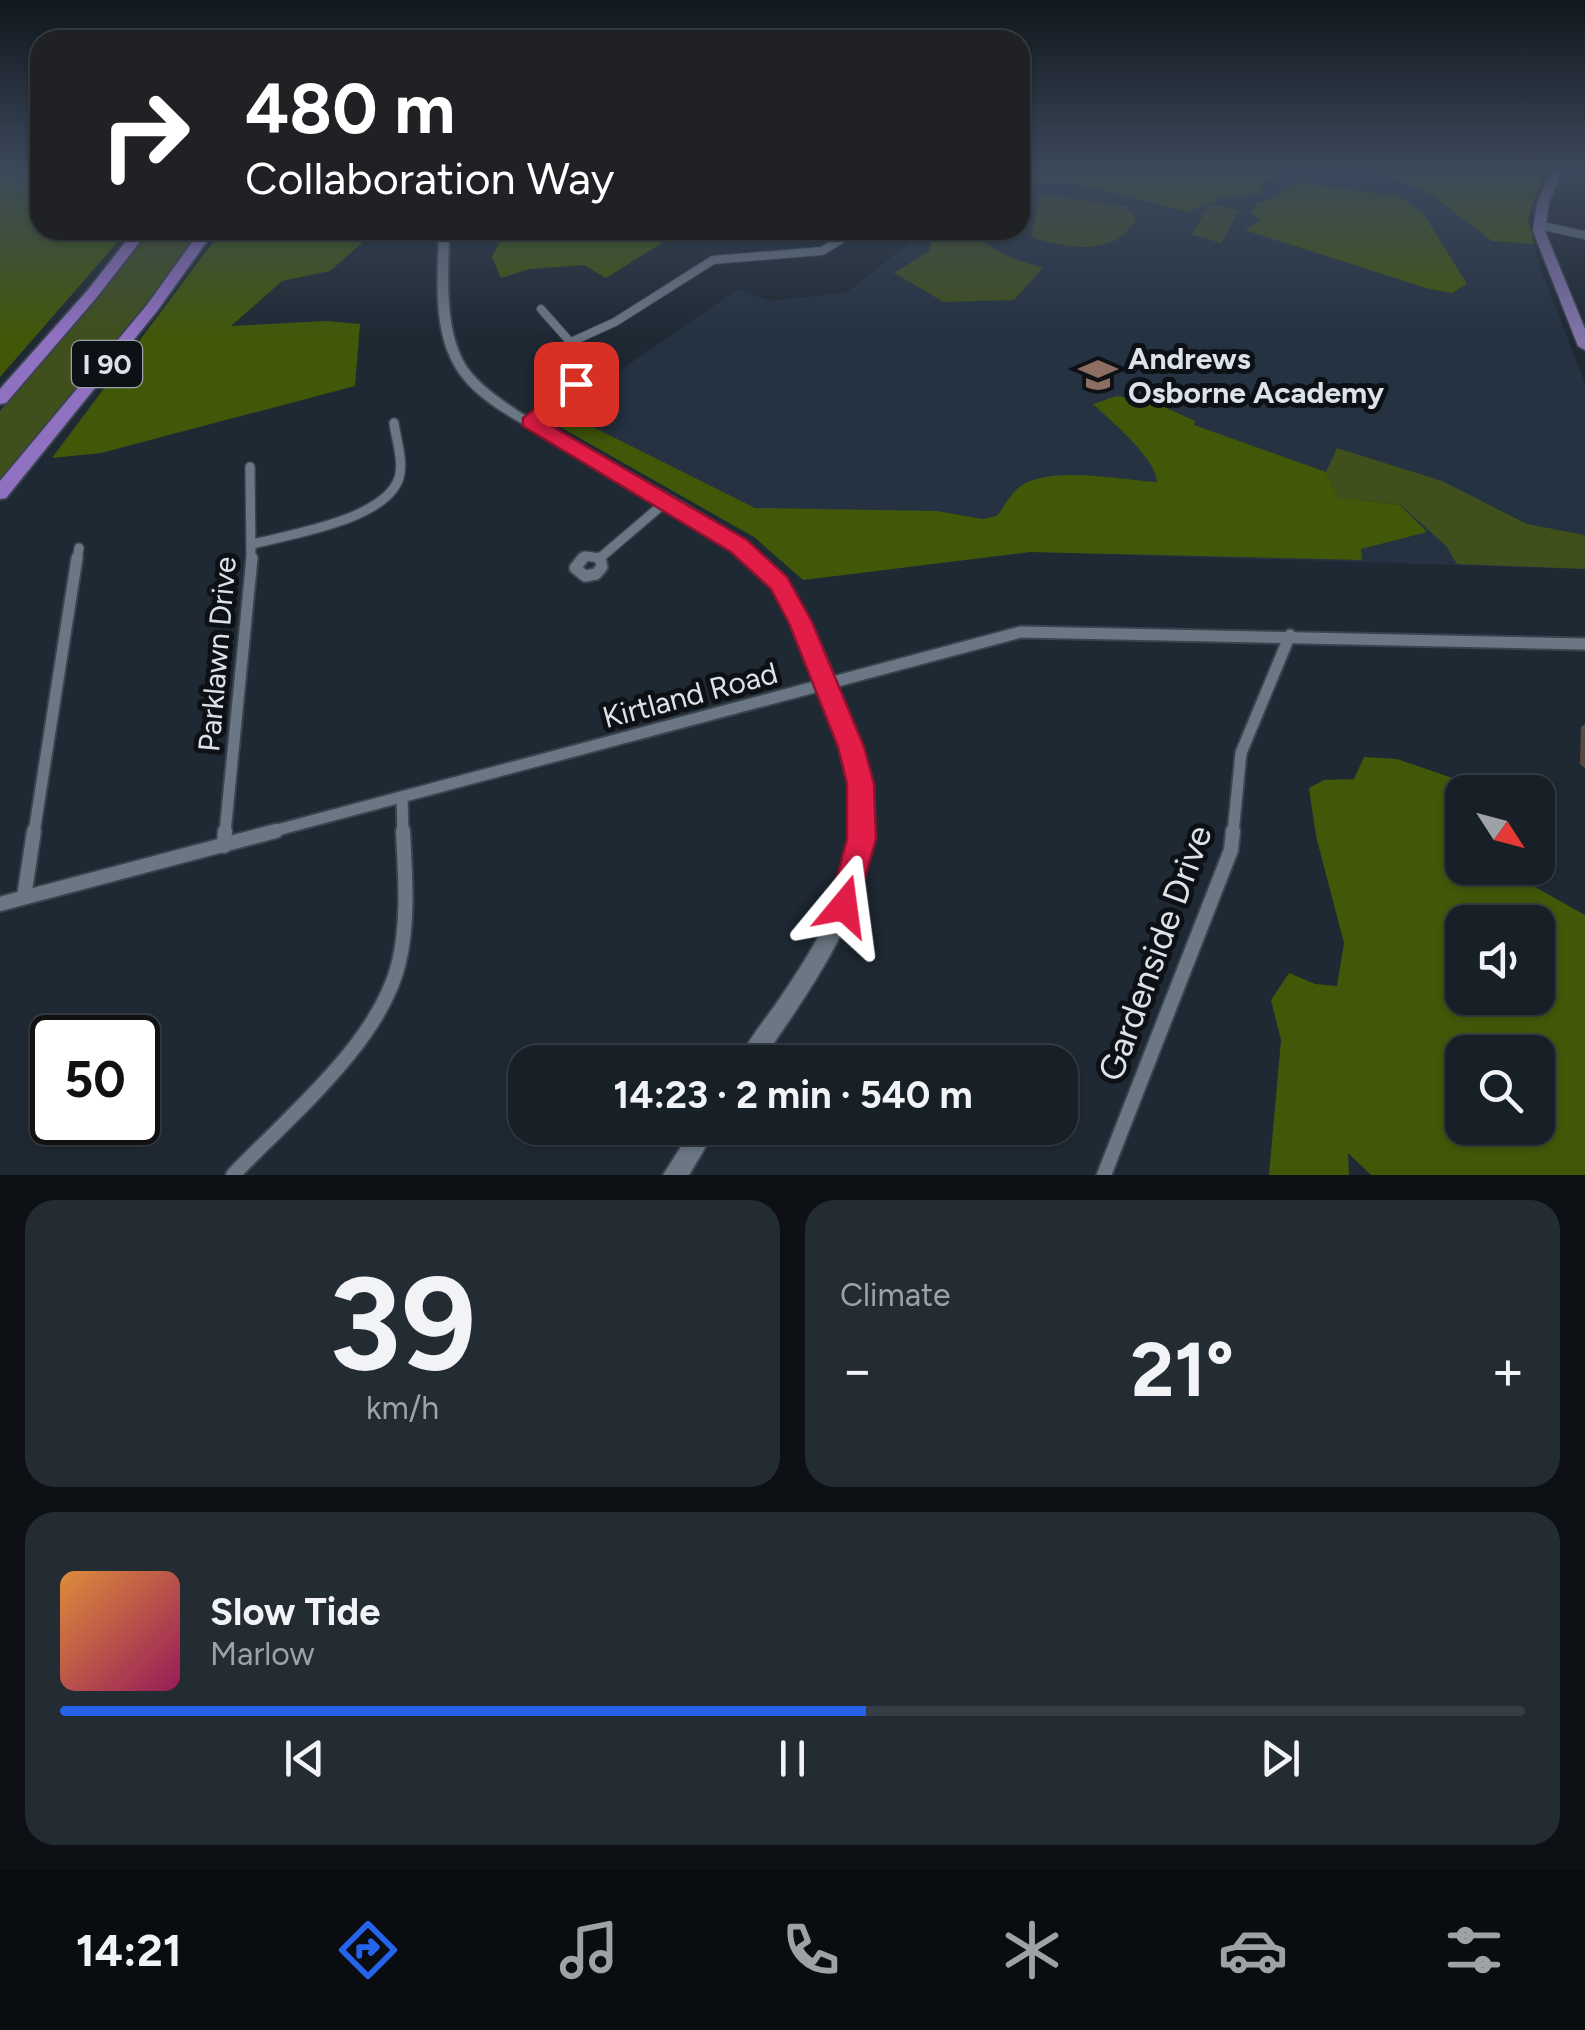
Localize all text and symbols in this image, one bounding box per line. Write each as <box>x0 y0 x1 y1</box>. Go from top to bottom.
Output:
text: 480 m <box>245 66 455 151</box>
icon: right <box>80 70 210 200</box>
text: Collaboration Way <box>245 151 614 205</box>
place label: Andrews Osborne Academy <box>1128 340 1385 411</box>
road number: I 90 <box>72 341 142 387</box>
pin <box>534 342 619 427</box>
school or university icon: Andrews Osborne Academy <box>1077 354 1119 396</box>
icon: arrive <box>549 357 604 412</box>
street label: Parklawn Drive <box>190 555 244 753</box>
street label: Kirtland Road <box>599 654 781 736</box>
north arrow <box>1445 775 1555 885</box>
map controls <box>1445 775 1555 1145</box>
street label: Gardenside Drive <box>1089 819 1221 1087</box>
position arrow <box>792 854 896 958</box>
button: sound <box>1445 905 1555 1015</box>
speed limit sign: 50 <box>30 1015 160 1145</box>
button: search <box>1445 1035 1555 1145</box>
text: 14:23 · 2 min · 540 m <box>613 1072 973 1118</box>
text: 39 <box>329 1246 476 1402</box>
text: Climate <box>840 1276 951 1314</box>
text: 21° <box>1131 1325 1234 1415</box>
text: − <box>840 1337 874 1403</box>
text: + <box>1491 1337 1525 1403</box>
text: km/h <box>366 1389 439 1427</box>
text: Slow Tide <box>210 1589 380 1635</box>
text: Marlow <box>210 1635 314 1673</box>
icon: previous <box>277 1731 332 1786</box>
icon: pause <box>765 1731 820 1786</box>
icon: next <box>1253 1731 1308 1786</box>
icon: directions <box>333 1915 403 1985</box>
icon: music <box>554 1915 624 1985</box>
icon: phone <box>776 1915 846 1985</box>
icon: climate <box>997 1915 1067 1985</box>
icon: car <box>1218 1915 1288 1985</box>
icon: filters <box>1439 1915 1509 1985</box>
text: 14:21 <box>76 1923 182 1977</box>

